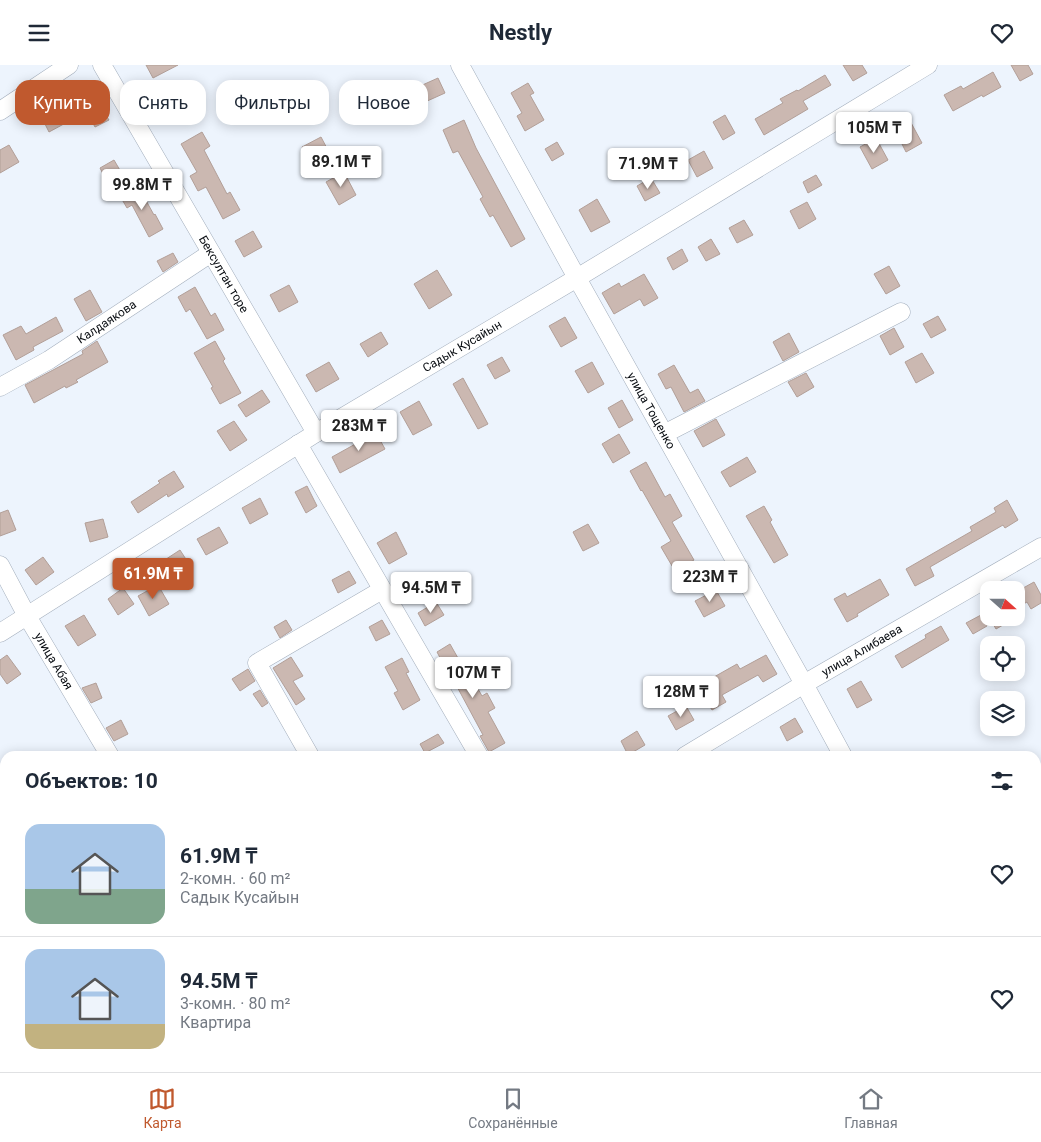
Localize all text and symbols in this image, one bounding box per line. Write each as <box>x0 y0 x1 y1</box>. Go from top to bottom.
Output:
icon: menu <box>25 19 53 47</box>
icon: heart <box>988 19 1016 47</box>
text: Nestly <box>489 20 552 45</box>
chip: Купить <box>15 80 110 125</box>
chip: Снять <box>120 80 206 125</box>
chip: Фильтры <box>216 80 329 125</box>
chip: Новое <box>339 80 428 125</box>
pin: 105M ₸ <box>833 111 915 154</box>
text: 105M ₸ <box>847 118 901 137</box>
pin: 89.1M ₸ <box>295 145 387 188</box>
pin: 71.9M ₸ <box>602 147 694 190</box>
text: 89.1M ₸ <box>312 152 370 171</box>
text: 71.9M ₸ <box>619 154 677 173</box>
pin: 99.8M ₸ <box>96 169 188 211</box>
text: 99.8M ₸ <box>113 175 171 194</box>
street label: Бексултан торе <box>196 233 251 315</box>
street label: Калдаякова <box>74 297 139 347</box>
street label: Садык Кусайын <box>420 317 504 375</box>
street label: улица Тощенко <box>624 370 678 452</box>
pin: 283M ₸ <box>318 409 400 452</box>
text: 283M ₸ <box>332 416 386 435</box>
pin: 61.9M ₸ <box>107 557 199 600</box>
pin: 223M ₸ <box>669 561 751 603</box>
text: 61.9M ₸ <box>124 564 182 583</box>
text: 223M ₸ <box>683 567 737 586</box>
pin: 94.5M ₸ <box>385 571 477 614</box>
text: 94.5M ₸ <box>402 578 460 597</box>
north arrow <box>980 581 1025 626</box>
map controls <box>980 581 1025 736</box>
street label: улица Алибаева <box>819 622 905 679</box>
street label: улица Абая <box>31 630 76 692</box>
button: locate <box>980 636 1025 681</box>
pin: 107M ₸ <box>432 657 514 699</box>
text: 107M ₸ <box>446 663 500 682</box>
pin: 128M ₸ <box>640 675 722 718</box>
text: 128M ₸ <box>654 682 708 701</box>
button: layers <box>980 691 1025 736</box>
icon: filters <box>988 767 1016 795</box>
text: Объектов: 10 <box>25 769 158 793</box>
icon: home <box>65 844 125 904</box>
text: 61.9M ₸ <box>180 844 257 868</box>
icon: heart <box>988 860 1016 888</box>
text: 2-комн. · 60 m² <box>180 869 290 888</box>
text: Садык Кусайын <box>180 888 299 907</box>
icon: home <box>65 969 125 1029</box>
text: 94.5M ₸ <box>180 969 257 993</box>
icon: heart <box>988 985 1016 1013</box>
text: 3-комн. · 80 m² <box>180 994 290 1013</box>
text: Квартира <box>180 1013 251 1032</box>
tab: Карта <box>143 1085 182 1131</box>
tab: Сохранённые <box>468 1085 558 1131</box>
tab: Главная <box>844 1085 898 1131</box>

